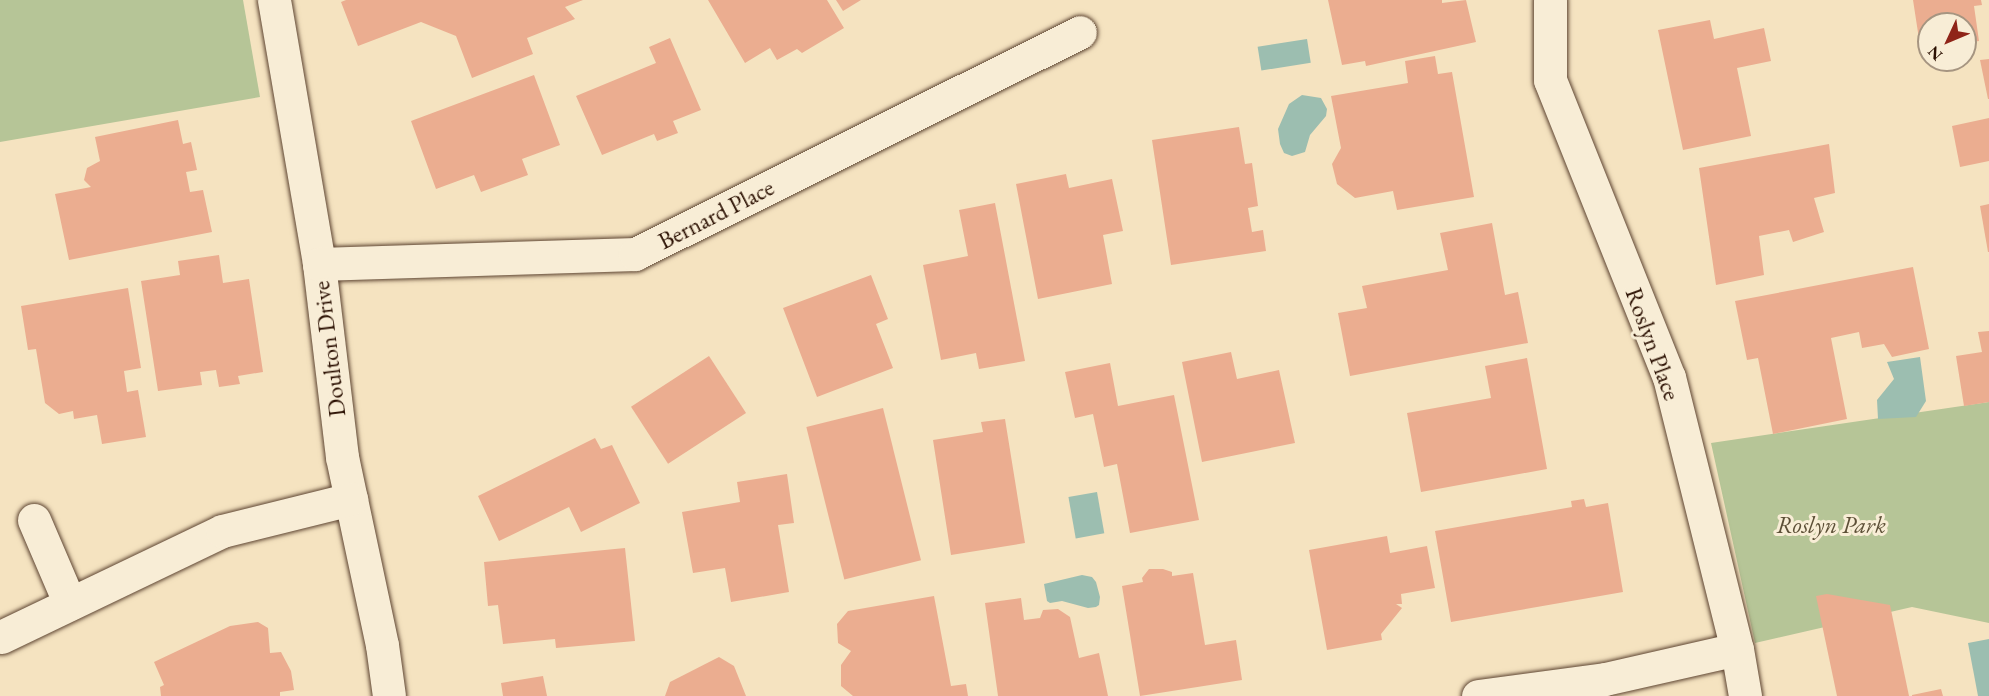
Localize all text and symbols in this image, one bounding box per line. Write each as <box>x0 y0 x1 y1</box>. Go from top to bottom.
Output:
north arrow <box>1917 12 1977 72</box>
text: N <box>1923 42 1947 65</box>
street label: Bernard Place <box>653 173 779 255</box>
street label: Doulton Drive <box>306 279 352 419</box>
street label: Roslyn Place <box>1619 284 1687 404</box>
park label: Roslyn Park <box>1776 511 1886 539</box>

